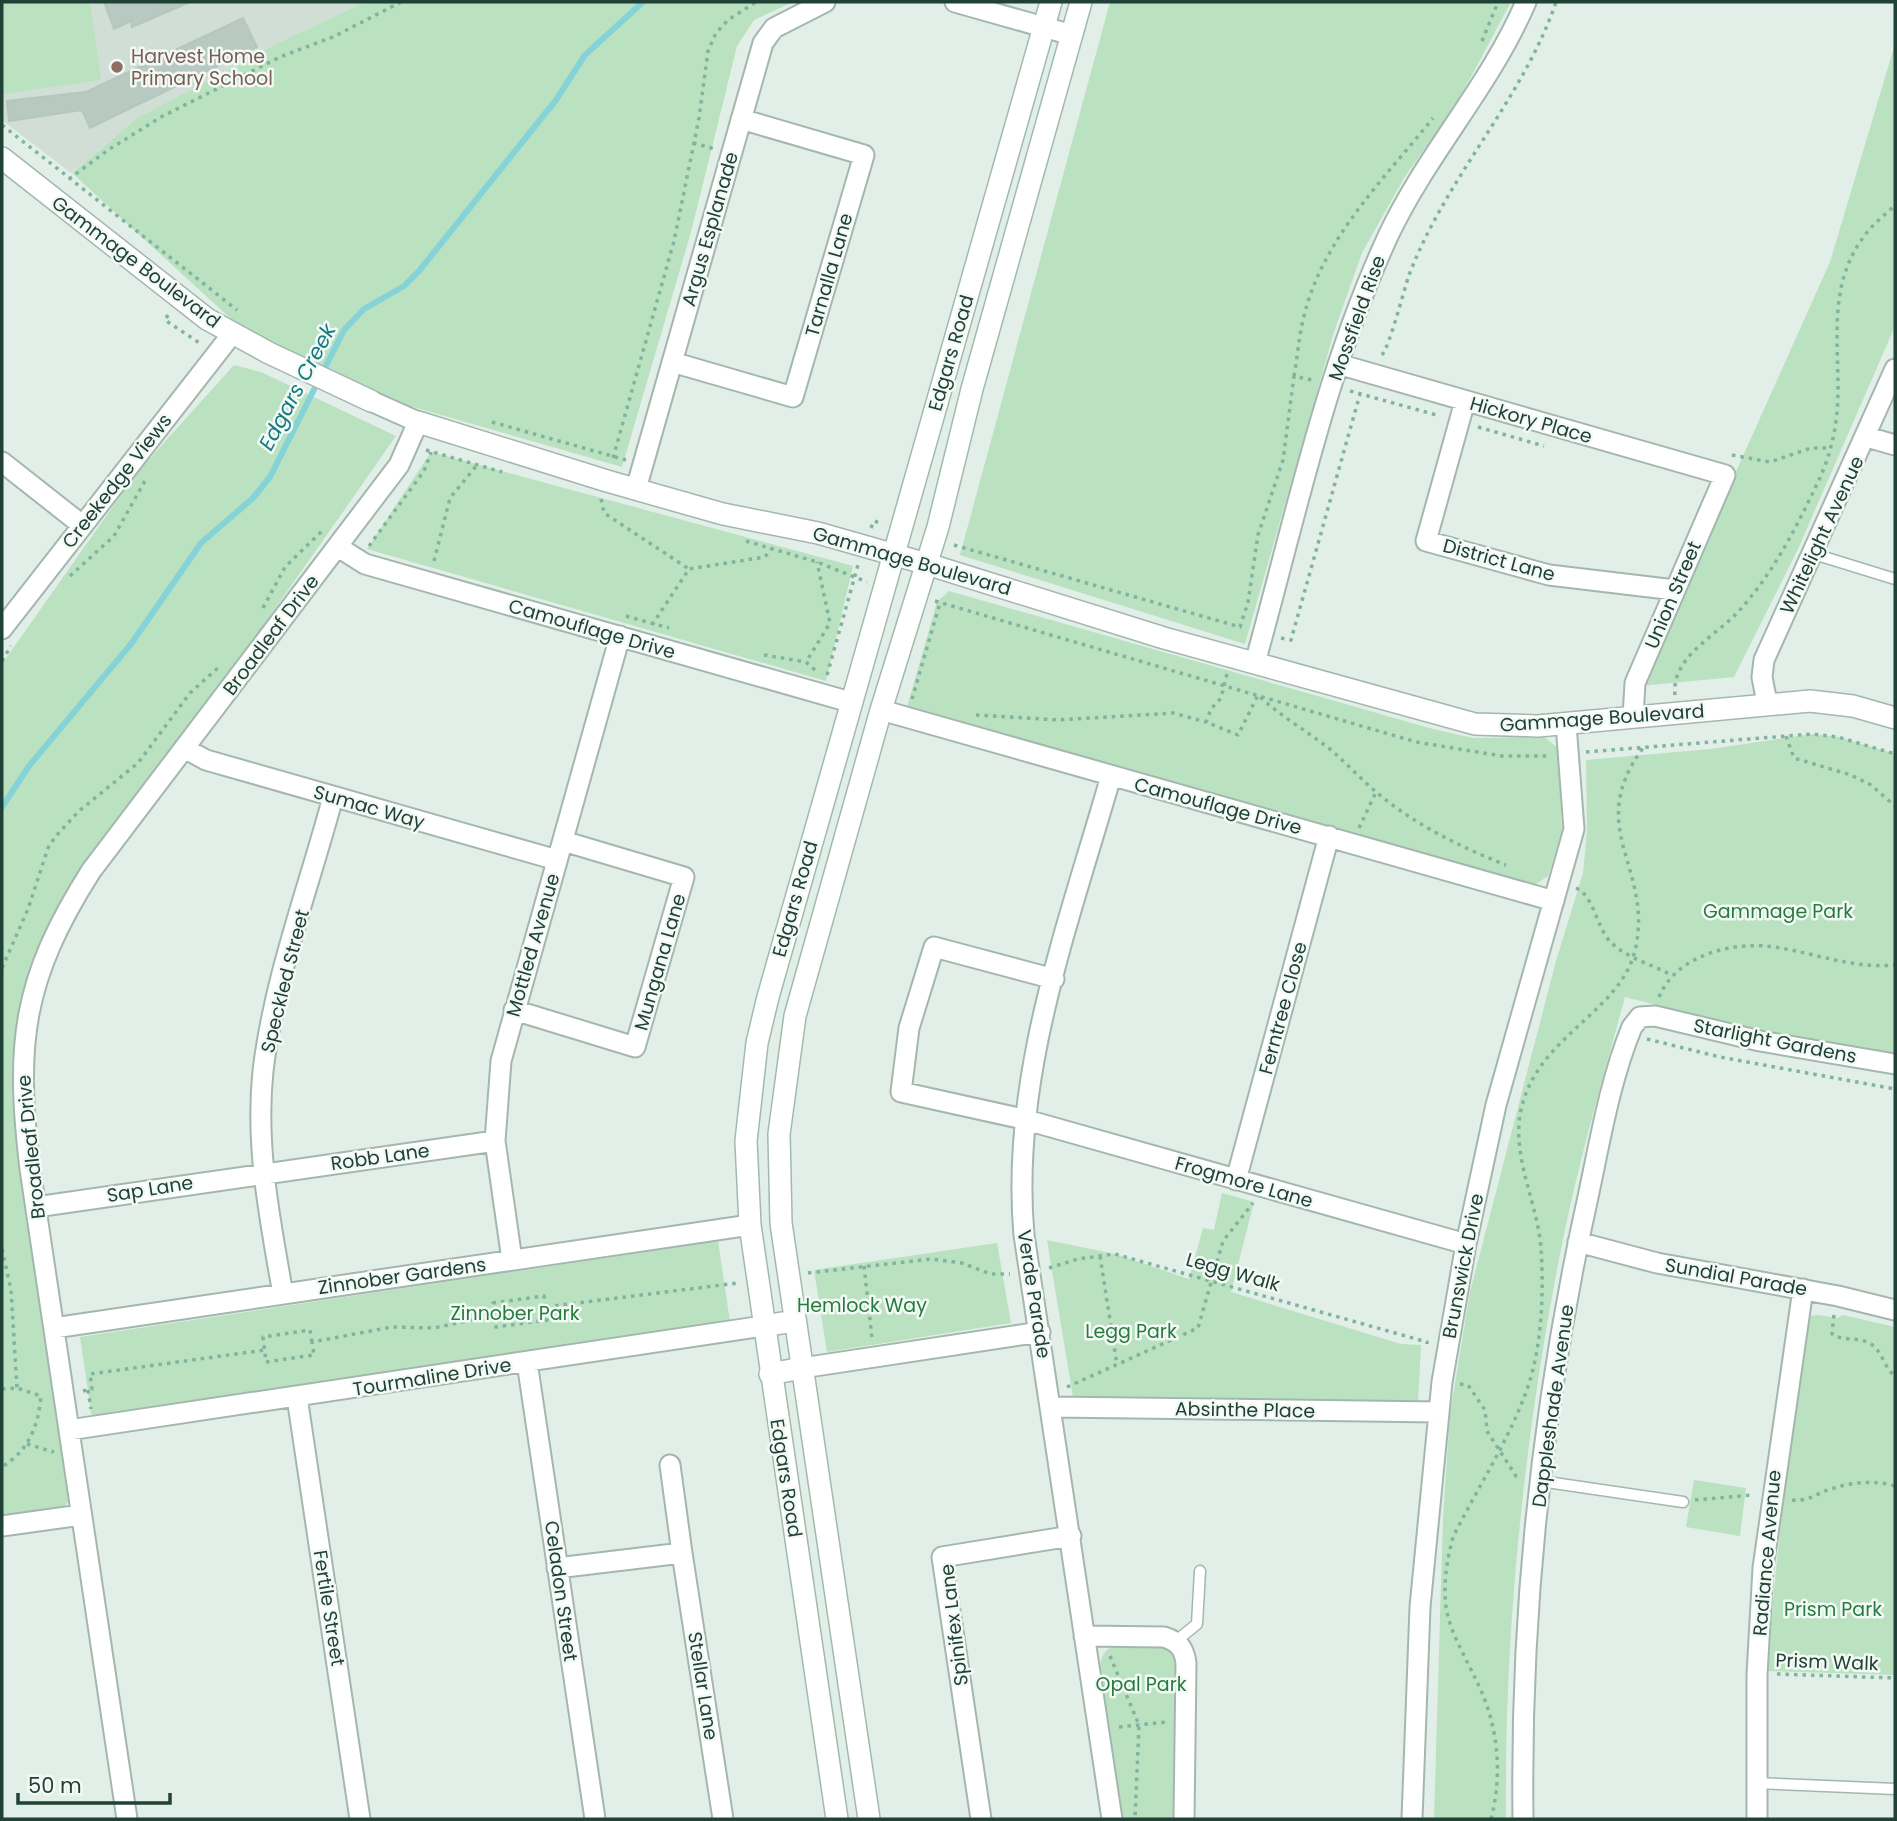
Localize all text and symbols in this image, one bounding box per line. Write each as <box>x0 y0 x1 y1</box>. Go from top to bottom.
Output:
place label: Harvest Home Primary School <box>131 43 273 92</box>
marker: Harvest Home Primary School <box>109 59 125 75</box>
street label: Argus Esplanade <box>675 149 745 309</box>
street label: Gammage Boulevard <box>46 189 226 335</box>
street label: Tarnalla Lane <box>798 210 860 340</box>
street label: Mossfield Rise <box>1322 252 1392 384</box>
street label: Edgars Road <box>922 292 980 414</box>
water label: Edgars Creek <box>251 318 343 455</box>
street label: Hickory Place <box>1467 390 1595 450</box>
street label: Creekedge Views <box>56 408 178 554</box>
street label: Whitelight Avenue <box>1773 451 1871 619</box>
street label: Gammage Boulevard <box>810 520 1014 602</box>
street label: District Lane <box>1440 532 1558 588</box>
street label: Union Street <box>1638 537 1708 653</box>
street label: Broadleaf Drive <box>217 569 325 701</box>
street label: Camouflage Drive <box>505 592 679 666</box>
street label: Gammage Boulevard <box>1499 697 1705 739</box>
street label: Camouflage Drive <box>1131 771 1305 841</box>
street label: Sumac Way <box>310 778 428 836</box>
street label: Edgars Road <box>766 838 824 960</box>
street label: Mottled Avenue <box>500 870 566 1020</box>
street label: Mungana Lane <box>628 890 692 1034</box>
park label: Gammage Park <box>1703 898 1853 925</box>
street label: Speckled Street <box>254 906 316 1056</box>
street label: Ferntree Close <box>1252 939 1314 1077</box>
street label: Starlight Gardens <box>1691 1012 1859 1070</box>
street label: Broadleaf Drive <box>10 1074 52 1220</box>
street label: Robb Lane <box>329 1137 431 1177</box>
street label: Frogmore Lane <box>1172 1149 1316 1215</box>
street label: Sap Lane <box>105 1169 195 1209</box>
street label: Brunswick Drive <box>1436 1191 1490 1341</box>
street label: Verde Parade <box>1011 1228 1057 1360</box>
street label: Legg Walk <box>1183 1246 1283 1298</box>
street label: Zinnober Gardens <box>316 1251 488 1301</box>
street label: Sundial Parade <box>1663 1251 1809 1303</box>
park label: Hemlock Way <box>797 1292 927 1319</box>
park label: Zinnober Park <box>451 1300 580 1327</box>
street label: Dappleshade Avenue <box>1525 1303 1581 1509</box>
park label: Legg Park <box>1085 1318 1177 1345</box>
street label: Tourmaline Drive <box>351 1351 513 1403</box>
street label: Absinthe Place <box>1175 1395 1315 1425</box>
street label: Edgars Road <box>763 1417 809 1539</box>
street label: Radiance Avenue <box>1746 1469 1788 1637</box>
street label: Celadon Street <box>538 1519 584 1663</box>
street label: Fertile Street <box>306 1548 352 1668</box>
street label: Spinifex Lane <box>933 1562 975 1688</box>
park label: Prism Park <box>1784 1596 1882 1623</box>
street label: Stellar Lane <box>681 1630 725 1742</box>
street label: Prism Walk <box>1775 1647 1879 1677</box>
park label: Opal Park <box>1095 1671 1187 1698</box>
scale bar <box>18 1762 170 1806</box>
text: 50 m <box>28 1771 82 1800</box>

